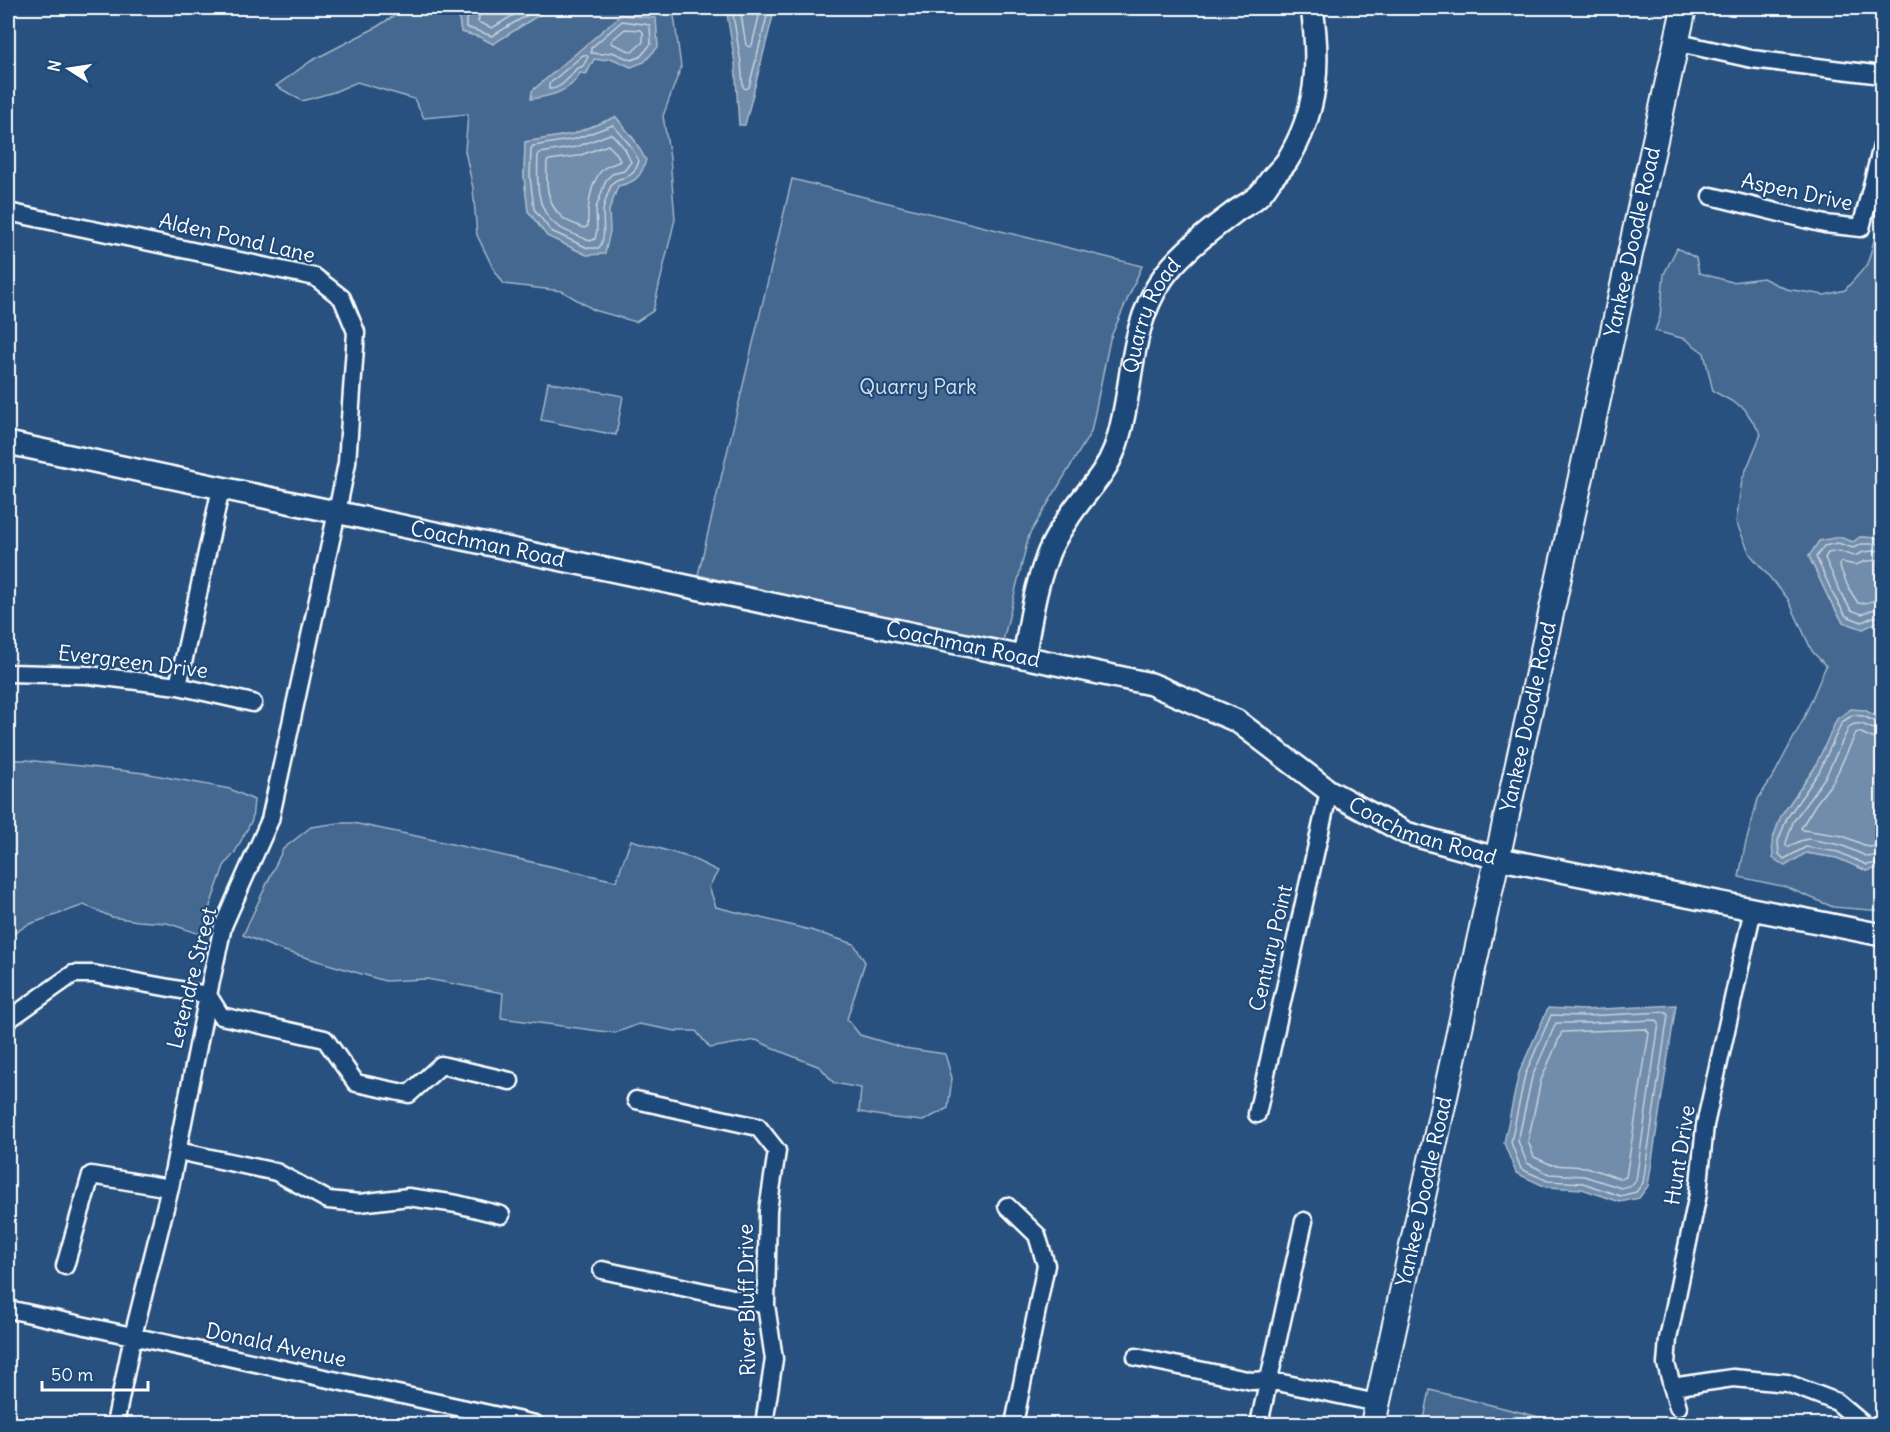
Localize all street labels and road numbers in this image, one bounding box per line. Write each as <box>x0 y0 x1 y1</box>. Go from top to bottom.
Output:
street label: Yankee Doodle Road <box>1598 145 1666 340</box>
street label: Aspen Drive <box>1739 167 1855 216</box>
street label: Alden Pond Lane <box>157 206 318 269</box>
street label: Quarry Road <box>1117 252 1186 375</box>
street label: Coachman Road <box>408 514 567 573</box>
street label: Coachman Road <box>883 614 1043 673</box>
street label: Yankee Doodle Road <box>1494 619 1562 814</box>
street label: Evergreen Drive <box>56 639 210 684</box>
street label: Coachman Road <box>1344 790 1500 871</box>
street label: Century Point <box>1243 882 1298 1014</box>
street label: Letendre Street <box>161 904 222 1052</box>
street label: Yankee Doodle Road <box>1390 1094 1458 1289</box>
street label: Hunt Drive <box>1658 1103 1701 1207</box>
street label: River Bluff Drive <box>732 1224 761 1376</box>
street label: Donald Avenue <box>203 1316 349 1373</box>

